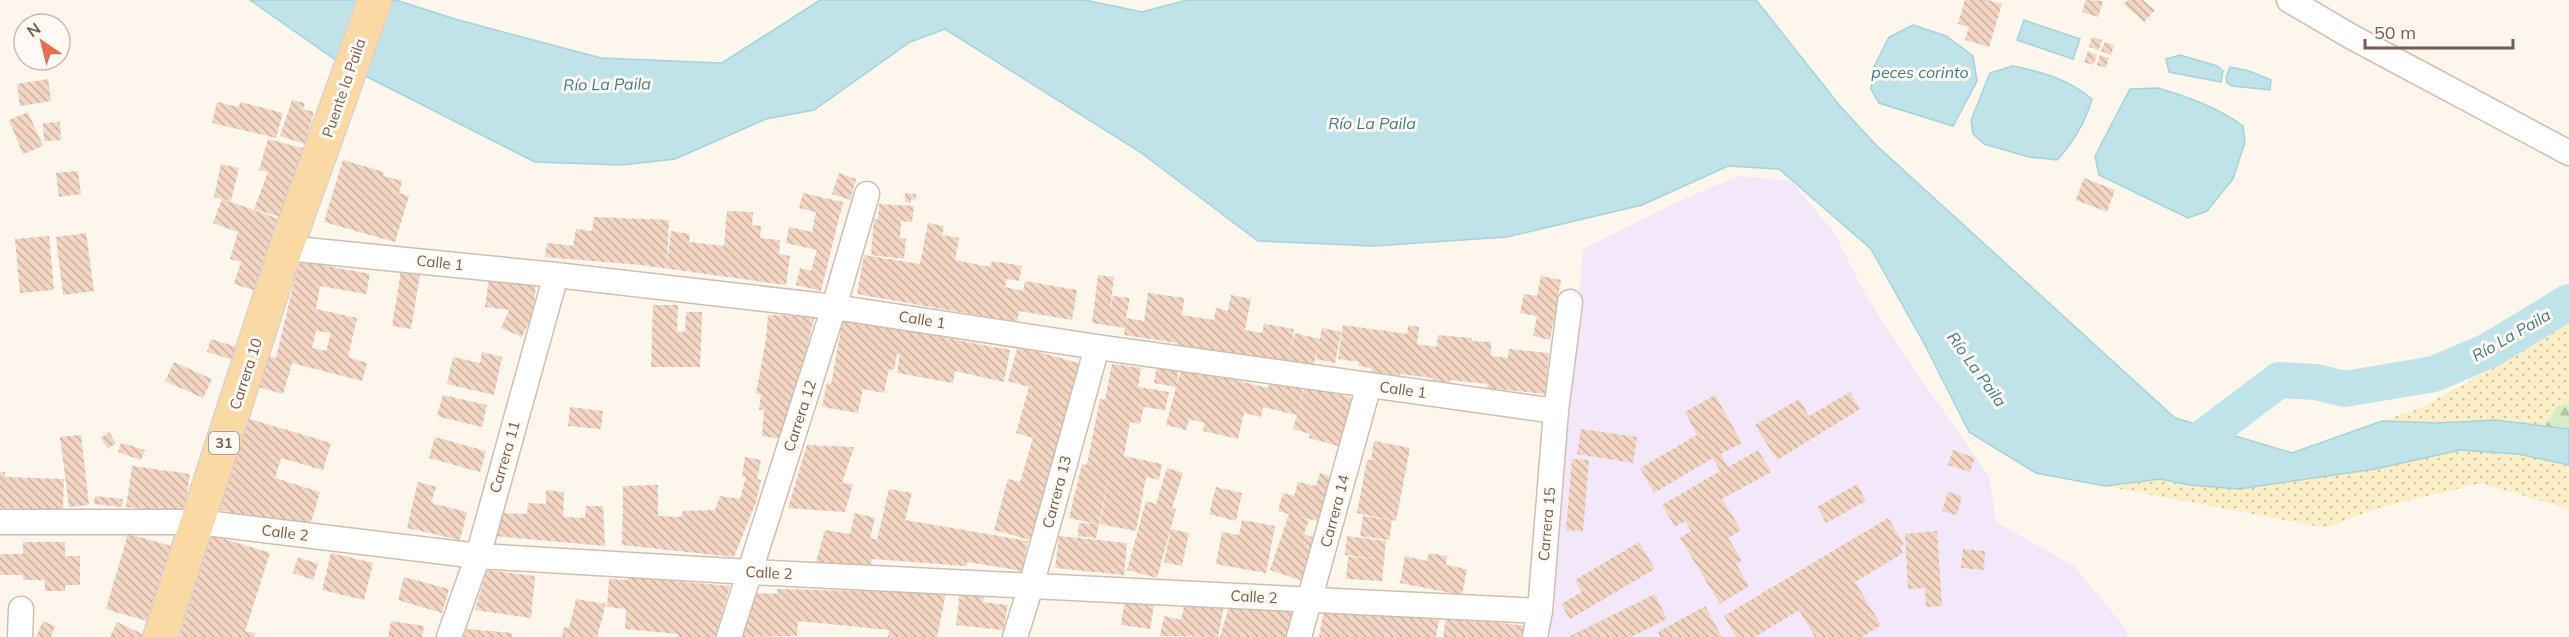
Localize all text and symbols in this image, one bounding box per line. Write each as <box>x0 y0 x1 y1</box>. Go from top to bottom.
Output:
north arrow <box>12 12 72 72</box>
scale bar <box>2365 12 2514 50</box>
text: N <box>23 18 44 41</box>
text: 50 m <box>2374 21 2416 44</box>
street label: Puente la Paila <box>318 36 369 140</box>
water label: peces corinto <box>1871 62 1969 82</box>
water label: Río La Paila <box>563 73 651 95</box>
water label: Río La Paila <box>1328 113 1416 133</box>
street label: Calle 1 <box>416 251 465 274</box>
water label: Río La Paila <box>2468 304 2554 366</box>
street label: Calle 1 <box>897 306 947 333</box>
water label: Río La Paila <box>1943 328 2011 411</box>
street label: Carrera 10 <box>225 336 266 412</box>
street label: Calle 1 <box>1378 377 1428 402</box>
street label: Carrera 12 <box>779 378 820 454</box>
street label: Carrera 11 <box>485 419 524 495</box>
road number: 31 <box>209 432 239 454</box>
street label: Carrera 13 <box>1038 454 1075 530</box>
street label: Carrera 14 <box>1316 473 1353 549</box>
street label: Carrera 15 <box>1534 486 1559 562</box>
street label: Calle 2 <box>260 520 310 545</box>
street label: Calle 2 <box>745 562 793 583</box>
street label: Calle 2 <box>1230 586 1278 607</box>

